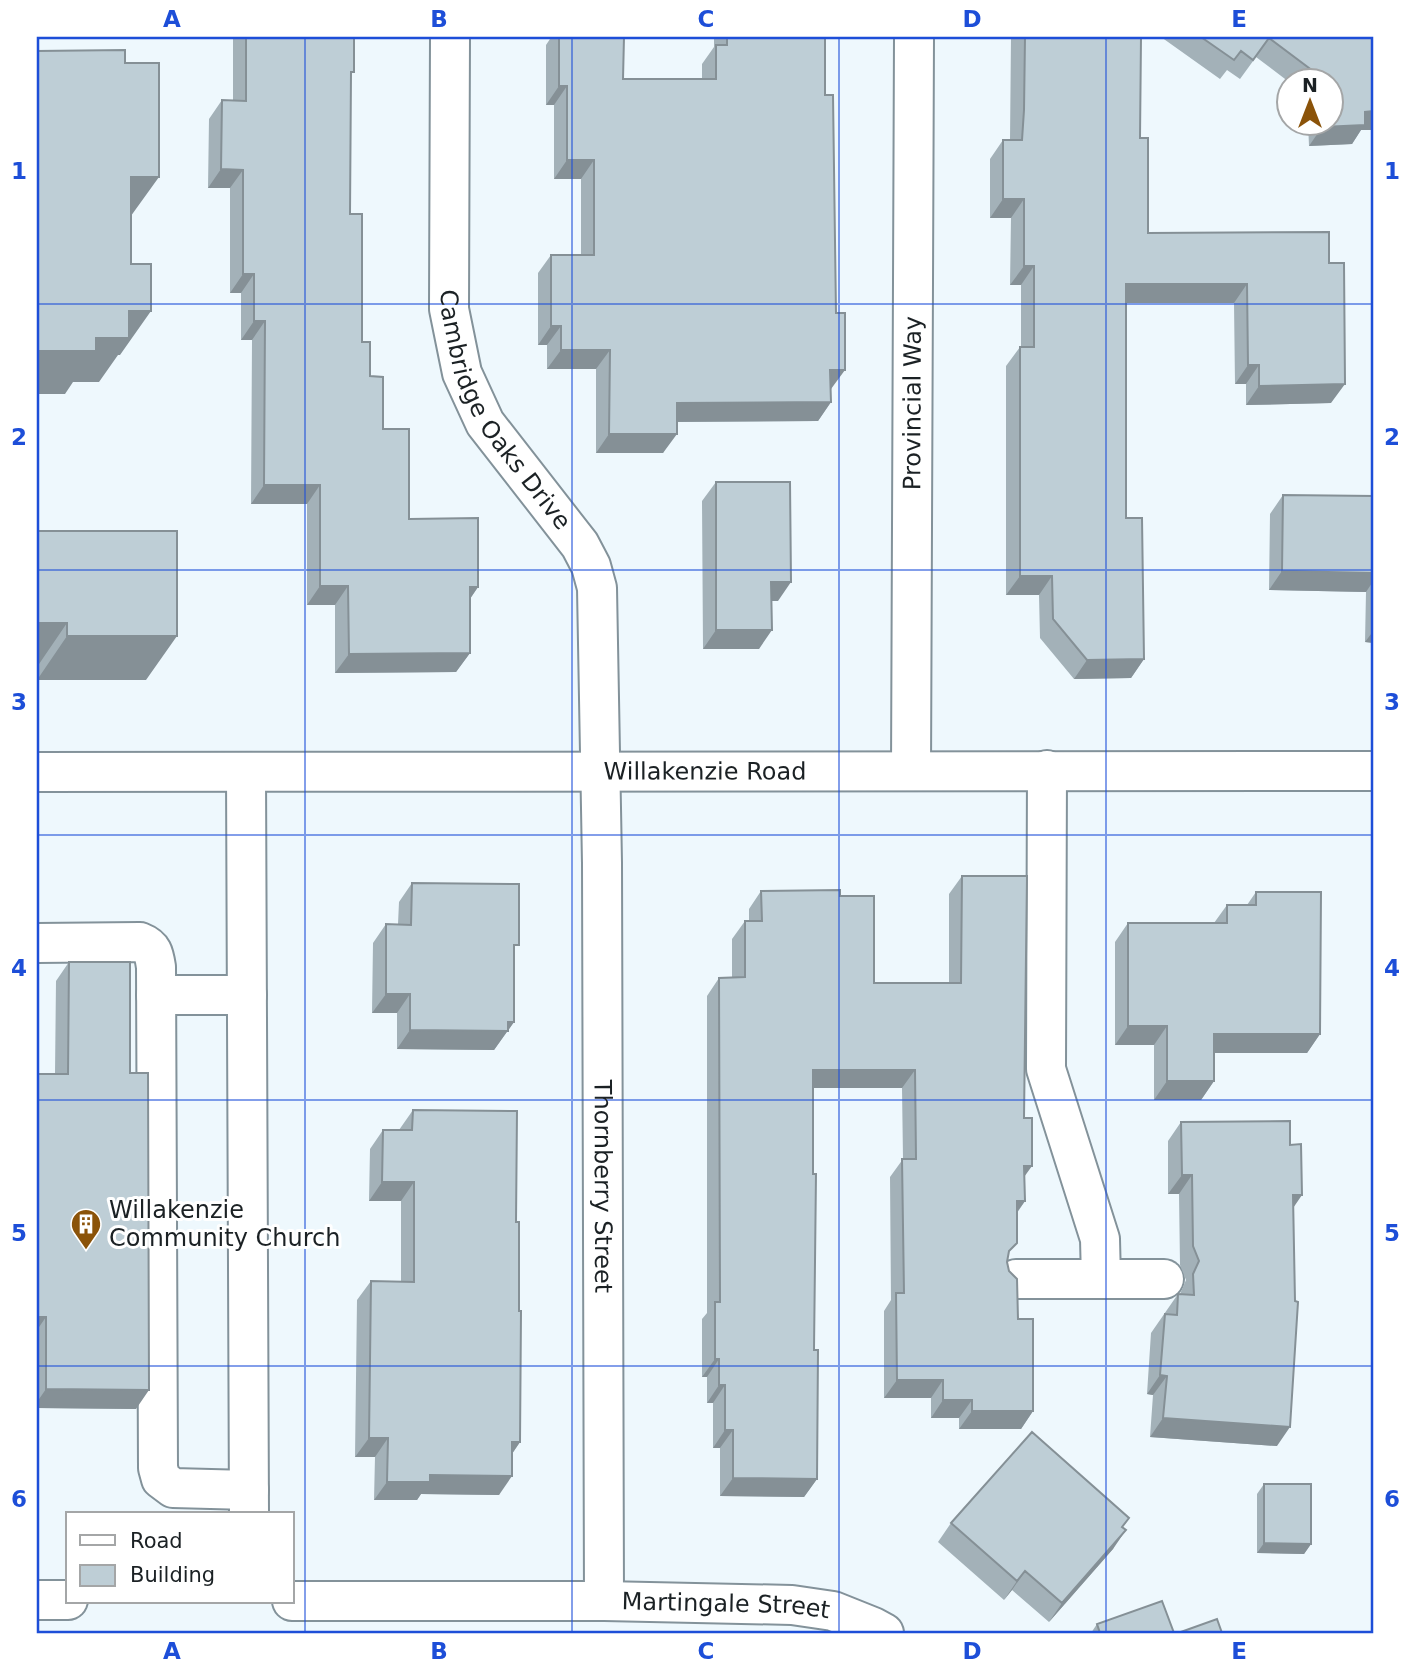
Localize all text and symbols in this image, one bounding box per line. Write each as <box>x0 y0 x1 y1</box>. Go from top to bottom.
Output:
text: A <box>163 6 181 32</box>
text: B <box>430 6 448 32</box>
text: C <box>698 6 714 32</box>
text: D <box>962 6 982 32</box>
text: E <box>1231 6 1247 32</box>
north arrow <box>1274 66 1344 136</box>
text: N <box>1302 74 1318 96</box>
text: 1 <box>11 158 27 184</box>
text: 1 <box>1384 158 1400 184</box>
street label: Cambridge Oaks Drive <box>435 289 577 535</box>
street label: Provincial Way <box>898 316 927 490</box>
text: 2 <box>11 424 27 450</box>
text: 2 <box>1384 424 1400 450</box>
text: 3 <box>11 689 27 715</box>
text: 3 <box>1384 689 1400 715</box>
street label: Willakenzie Road <box>604 757 806 786</box>
text: 4 <box>11 955 27 981</box>
text: 4 <box>1384 955 1400 981</box>
street label: Thornberry Street <box>589 1079 617 1293</box>
place label: Willakenzie Community Church <box>109 1196 340 1252</box>
building icon: Willakenzie Community Church <box>69 1207 103 1251</box>
text: 5 <box>11 1220 27 1246</box>
text: 5 <box>1384 1220 1400 1246</box>
text: 6 <box>11 1486 27 1512</box>
text: 6 <box>1384 1486 1400 1512</box>
legend <box>66 1512 294 1604</box>
text: Road <box>130 1529 183 1553</box>
text: Building <box>130 1563 215 1587</box>
street label: Martingale Street <box>621 1587 832 1624</box>
text: A <box>163 1638 181 1664</box>
text: B <box>430 1638 448 1664</box>
text: C <box>698 1638 714 1664</box>
text: D <box>962 1638 982 1664</box>
text: E <box>1231 1638 1247 1664</box>

